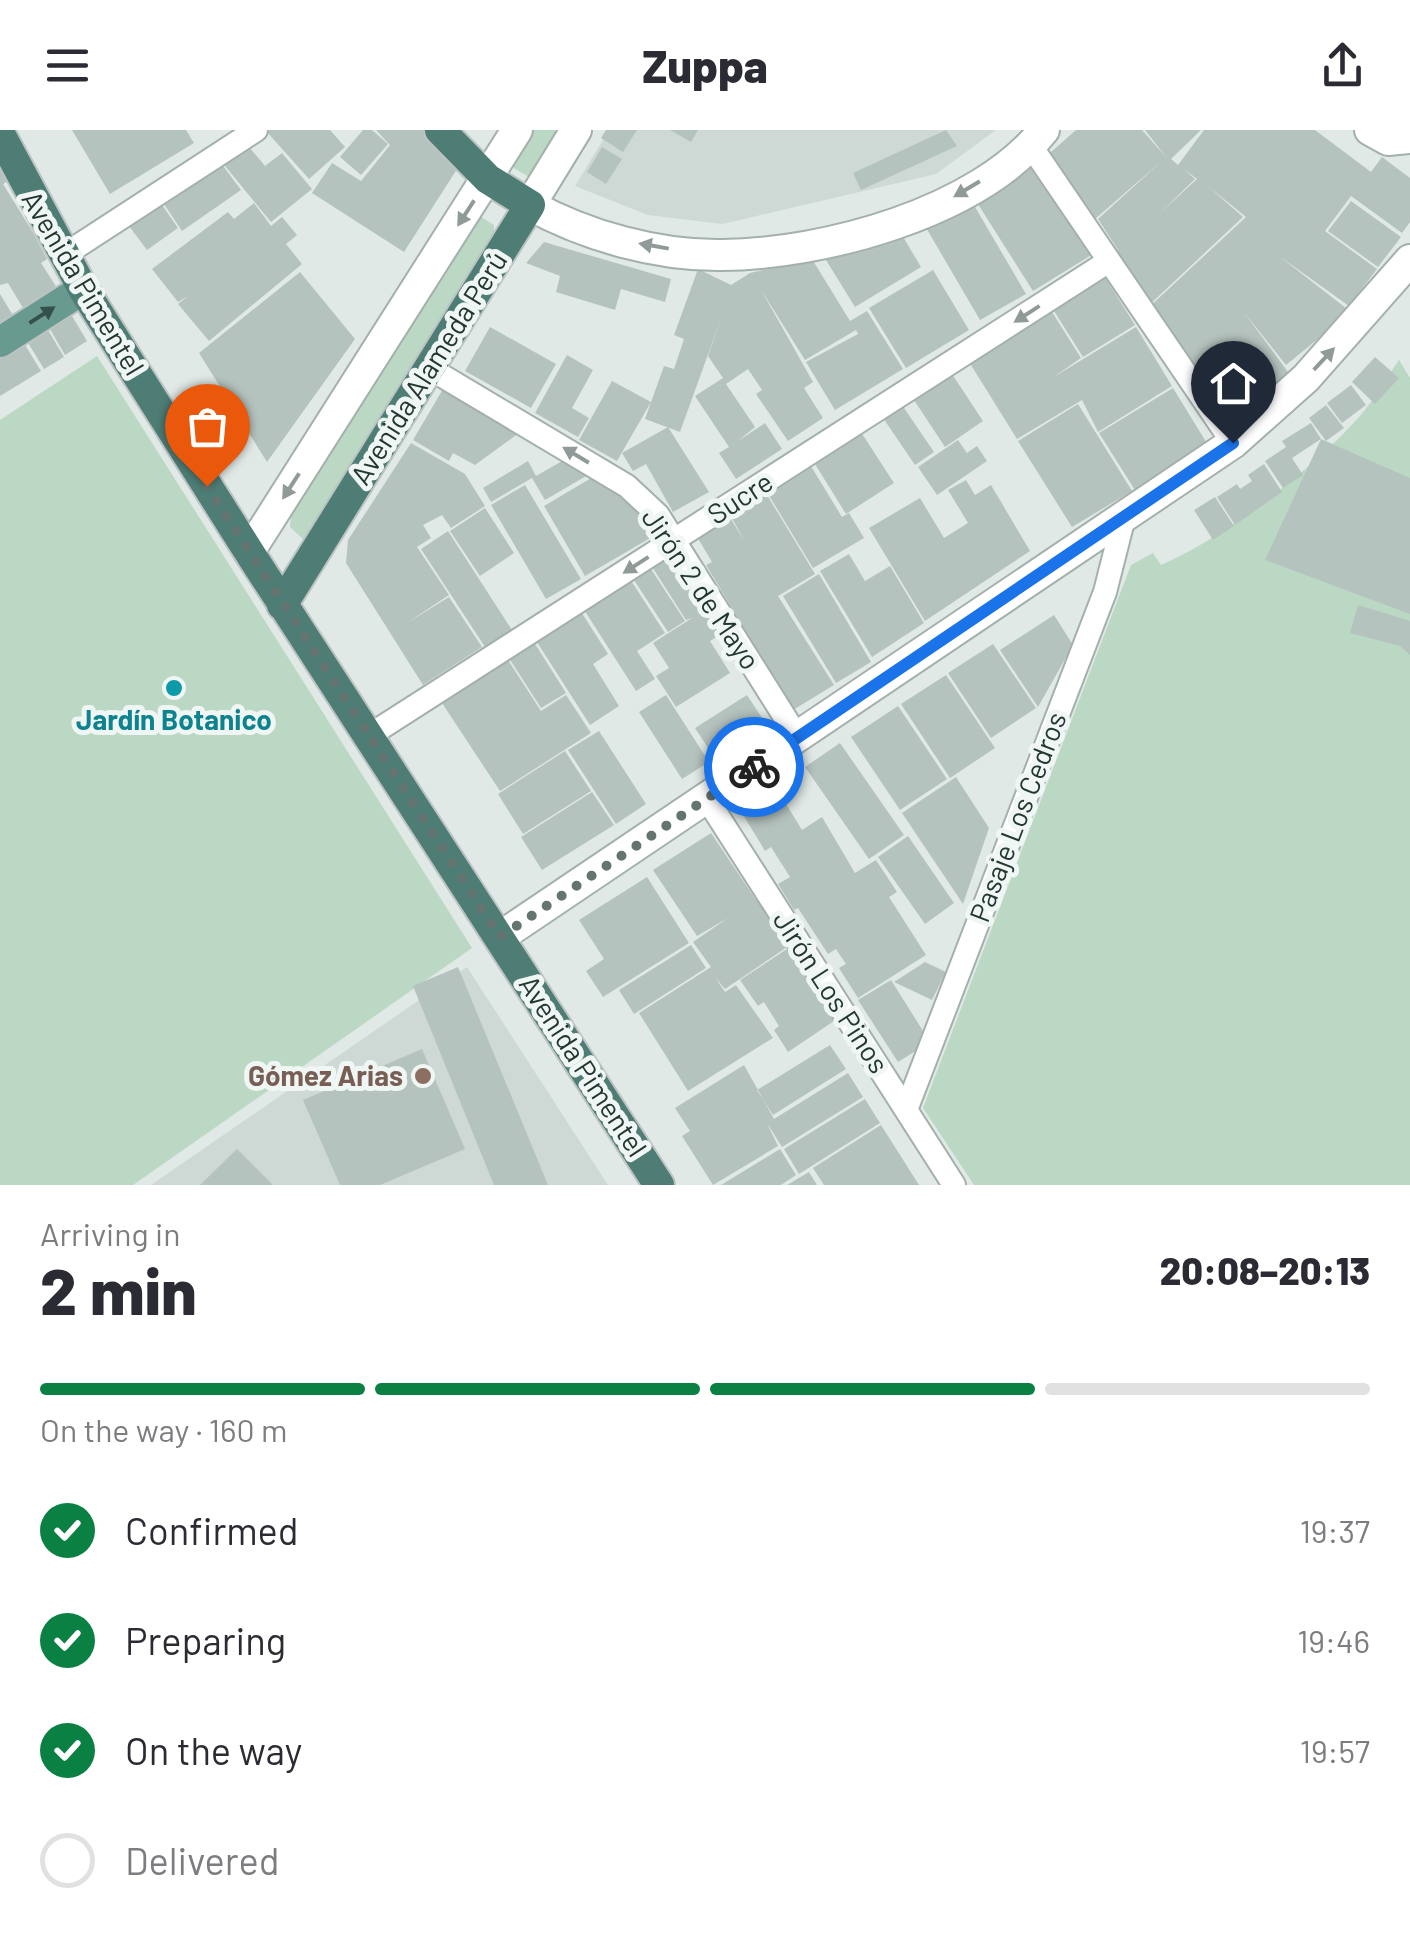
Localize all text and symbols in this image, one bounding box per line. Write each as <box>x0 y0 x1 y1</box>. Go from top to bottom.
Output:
icon: menu <box>40 38 95 93</box>
text: Zuppa <box>642 38 768 92</box>
icon: share <box>1315 38 1370 93</box>
one-way arrow <box>953 180 981 197</box>
street label: Avenida Pimentel <box>15 184 152 381</box>
one-way arrow <box>458 199 475 227</box>
one-way arrow <box>638 238 670 253</box>
street label: Avenida Alameda Perú <box>343 245 514 490</box>
one-way arrow <box>1013 304 1041 322</box>
one-way arrow <box>28 307 55 325</box>
pin <box>1191 341 1276 444</box>
one-way arrow <box>1312 347 1334 372</box>
icon: home <box>1206 356 1261 411</box>
pin <box>165 384 250 487</box>
icon: bag <box>180 399 235 454</box>
one-way arrow <box>562 447 590 464</box>
street label: Sucre <box>700 464 778 531</box>
one-way arrow <box>282 473 300 500</box>
street label: Jirón 2 de Mayo <box>635 501 768 676</box>
one-way arrow <box>622 556 650 573</box>
marker: Jardín Botanico <box>163 677 185 699</box>
place label: Jardín Botanico <box>76 702 272 736</box>
street label: Pasaje Los Cedros <box>961 707 1073 926</box>
courier <box>704 717 804 817</box>
icon: bike <box>727 740 782 795</box>
street label: Jirón Los Pinos <box>767 904 897 1079</box>
street label: Avenida Pimentel <box>513 968 655 1162</box>
place label: Gómez Arias <box>248 1058 403 1092</box>
marker: Gómez Arias <box>412 1065 434 1087</box>
text: Arriving in <box>40 1214 180 1252</box>
text: 20:08–20:13 <box>1160 1247 1370 1293</box>
text: 2 min <box>40 1250 197 1328</box>
text: On the way · 160 m <box>40 1410 287 1448</box>
icon: check <box>40 1503 95 1558</box>
text: Confirmed <box>125 1507 298 1553</box>
text: 19:37 <box>1300 1511 1370 1549</box>
icon: check <box>40 1613 95 1668</box>
text: Preparing <box>125 1617 286 1663</box>
text: 19:46 <box>1297 1621 1370 1659</box>
icon: check <box>40 1723 95 1778</box>
text: On the way <box>125 1727 302 1773</box>
text: 19:57 <box>1300 1731 1370 1769</box>
text: Delivered <box>125 1837 279 1883</box>

